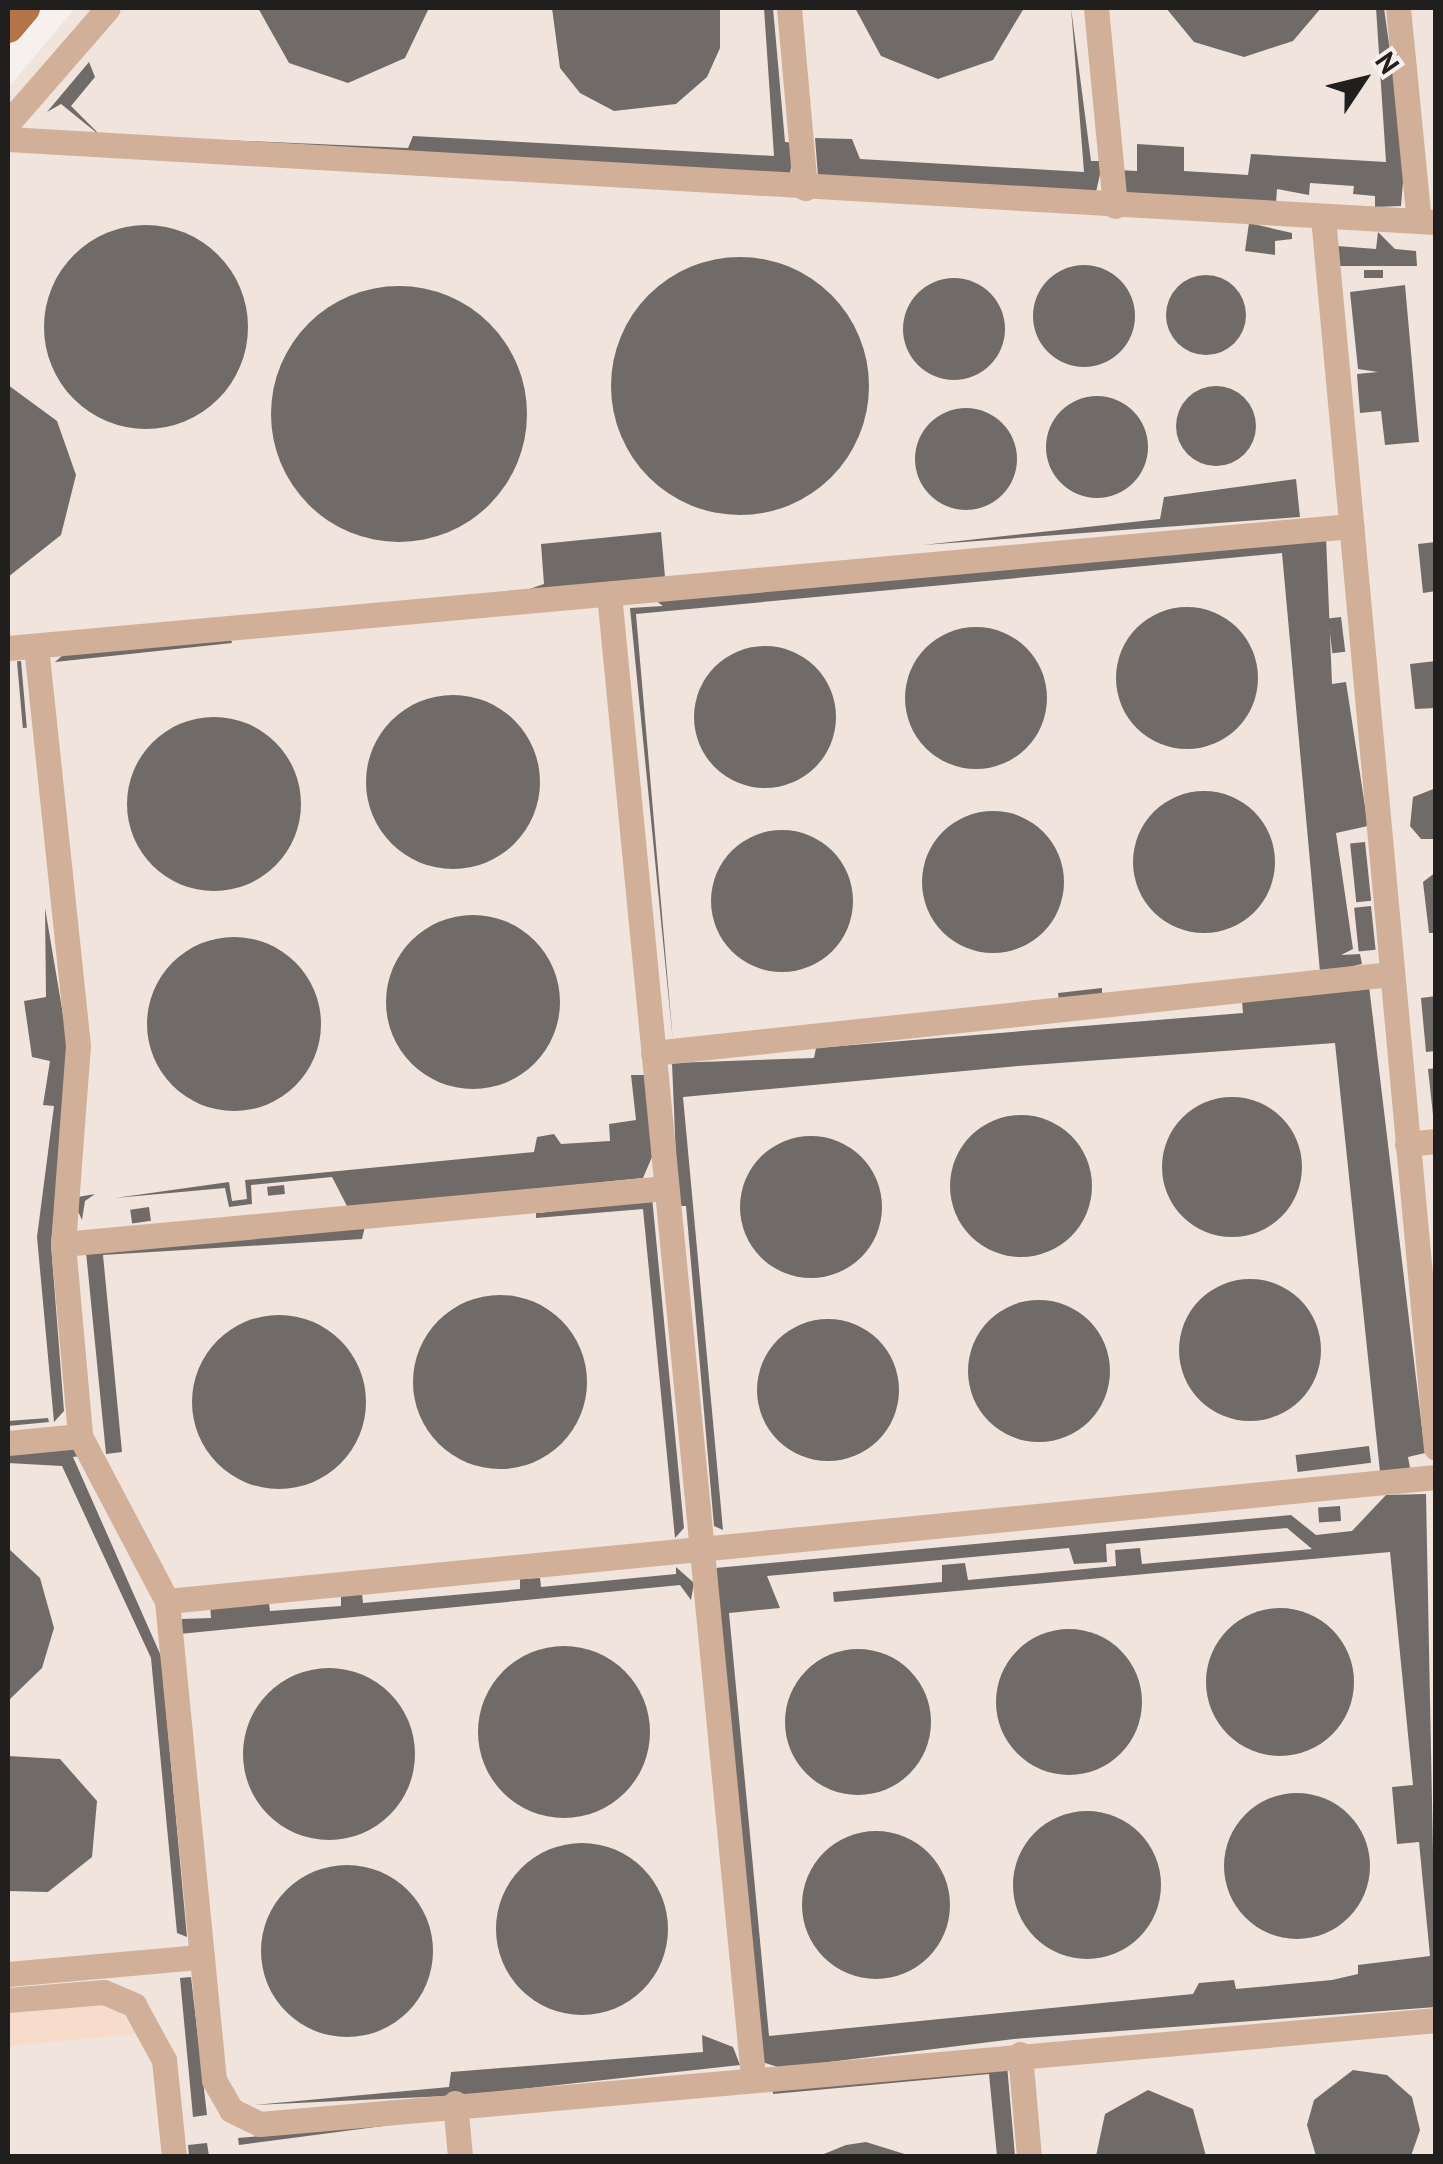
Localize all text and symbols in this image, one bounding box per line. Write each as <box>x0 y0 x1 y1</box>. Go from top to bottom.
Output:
north arrow <box>1313 30 1413 130</box>
text: N <box>1368 44 1408 81</box>

